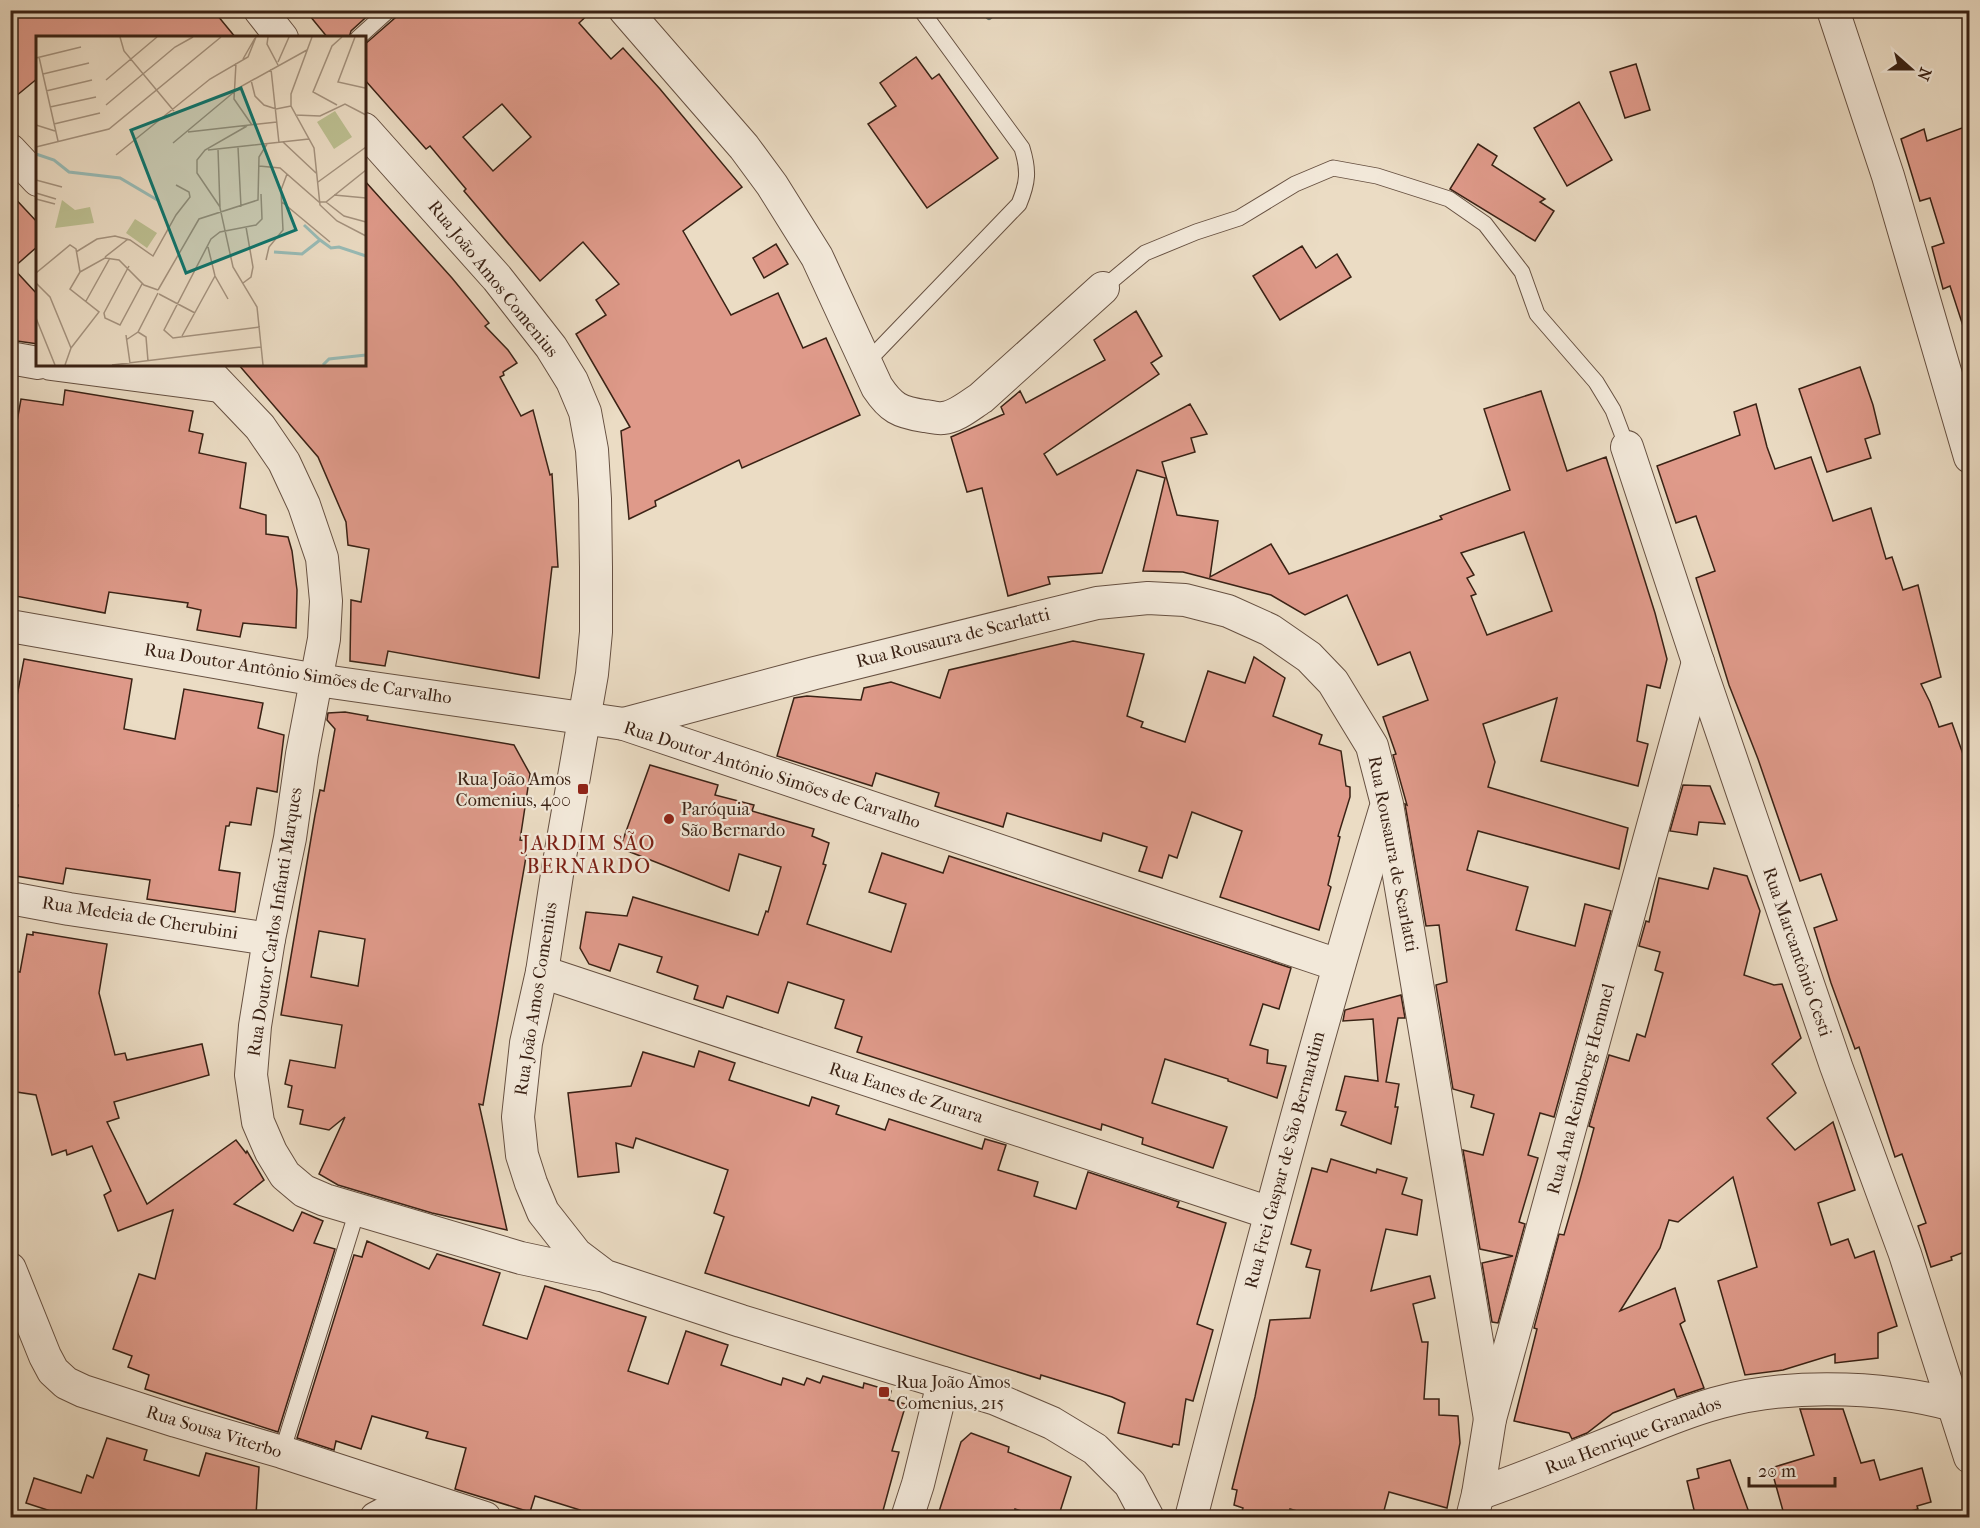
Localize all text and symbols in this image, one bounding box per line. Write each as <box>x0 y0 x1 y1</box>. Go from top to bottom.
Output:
inset map <box>36 36 366 366</box>
north arrow <box>1881 39 1941 99</box>
text: N <box>1913 65 1936 84</box>
street label: Rua João Amos Comenius <box>423 196 563 362</box>
street label: Rua Rousaura de Scarlatti <box>854 604 1053 672</box>
street label: Rua Doutor Antônio Simões de Carvalho <box>143 639 453 709</box>
street label: Rua Doutor Antônio Simões de Carvalho <box>621 717 923 833</box>
street label: Rua Rousaura de Scarlatti <box>1364 754 1422 954</box>
place label: Rua João Amos Comenius, 400 <box>456 769 571 811</box>
marker: Rua João Amos Comenius, 400 <box>576 782 590 796</box>
street label: Rua Doutor Carlos Infanti Marques <box>243 785 307 1058</box>
place label: Paróquia São Bernardo <box>681 799 785 841</box>
marker: Paróquia São Bernardo <box>662 812 676 826</box>
district label: JARDIM SÃO BERNARDO <box>520 831 656 878</box>
street label: Rua Marcantônio Cesti <box>1758 865 1836 1040</box>
street label: Rua Medeia de Cherubini <box>40 892 240 944</box>
street label: Rua João Amos Comenius <box>510 900 562 1097</box>
street label: Rua Ana Reimberg Hemmel <box>1543 981 1619 1197</box>
street label: Rua Frei Gaspar de São Bernardim <box>1241 1029 1330 1291</box>
street label: Rua Eanes de Zurara <box>826 1058 986 1128</box>
place label: Rua João Amos Comenius, 215 <box>896 1372 1011 1414</box>
marker: Rua João Amos Comenius, 215 <box>877 1385 891 1399</box>
street label: Rua Henrique Granados <box>1542 1393 1724 1479</box>
street label: Rua Sousa Viterbo <box>144 1401 284 1463</box>
scale bar <box>1749 1450 1834 1488</box>
text: 20 m <box>1758 1461 1796 1482</box>

